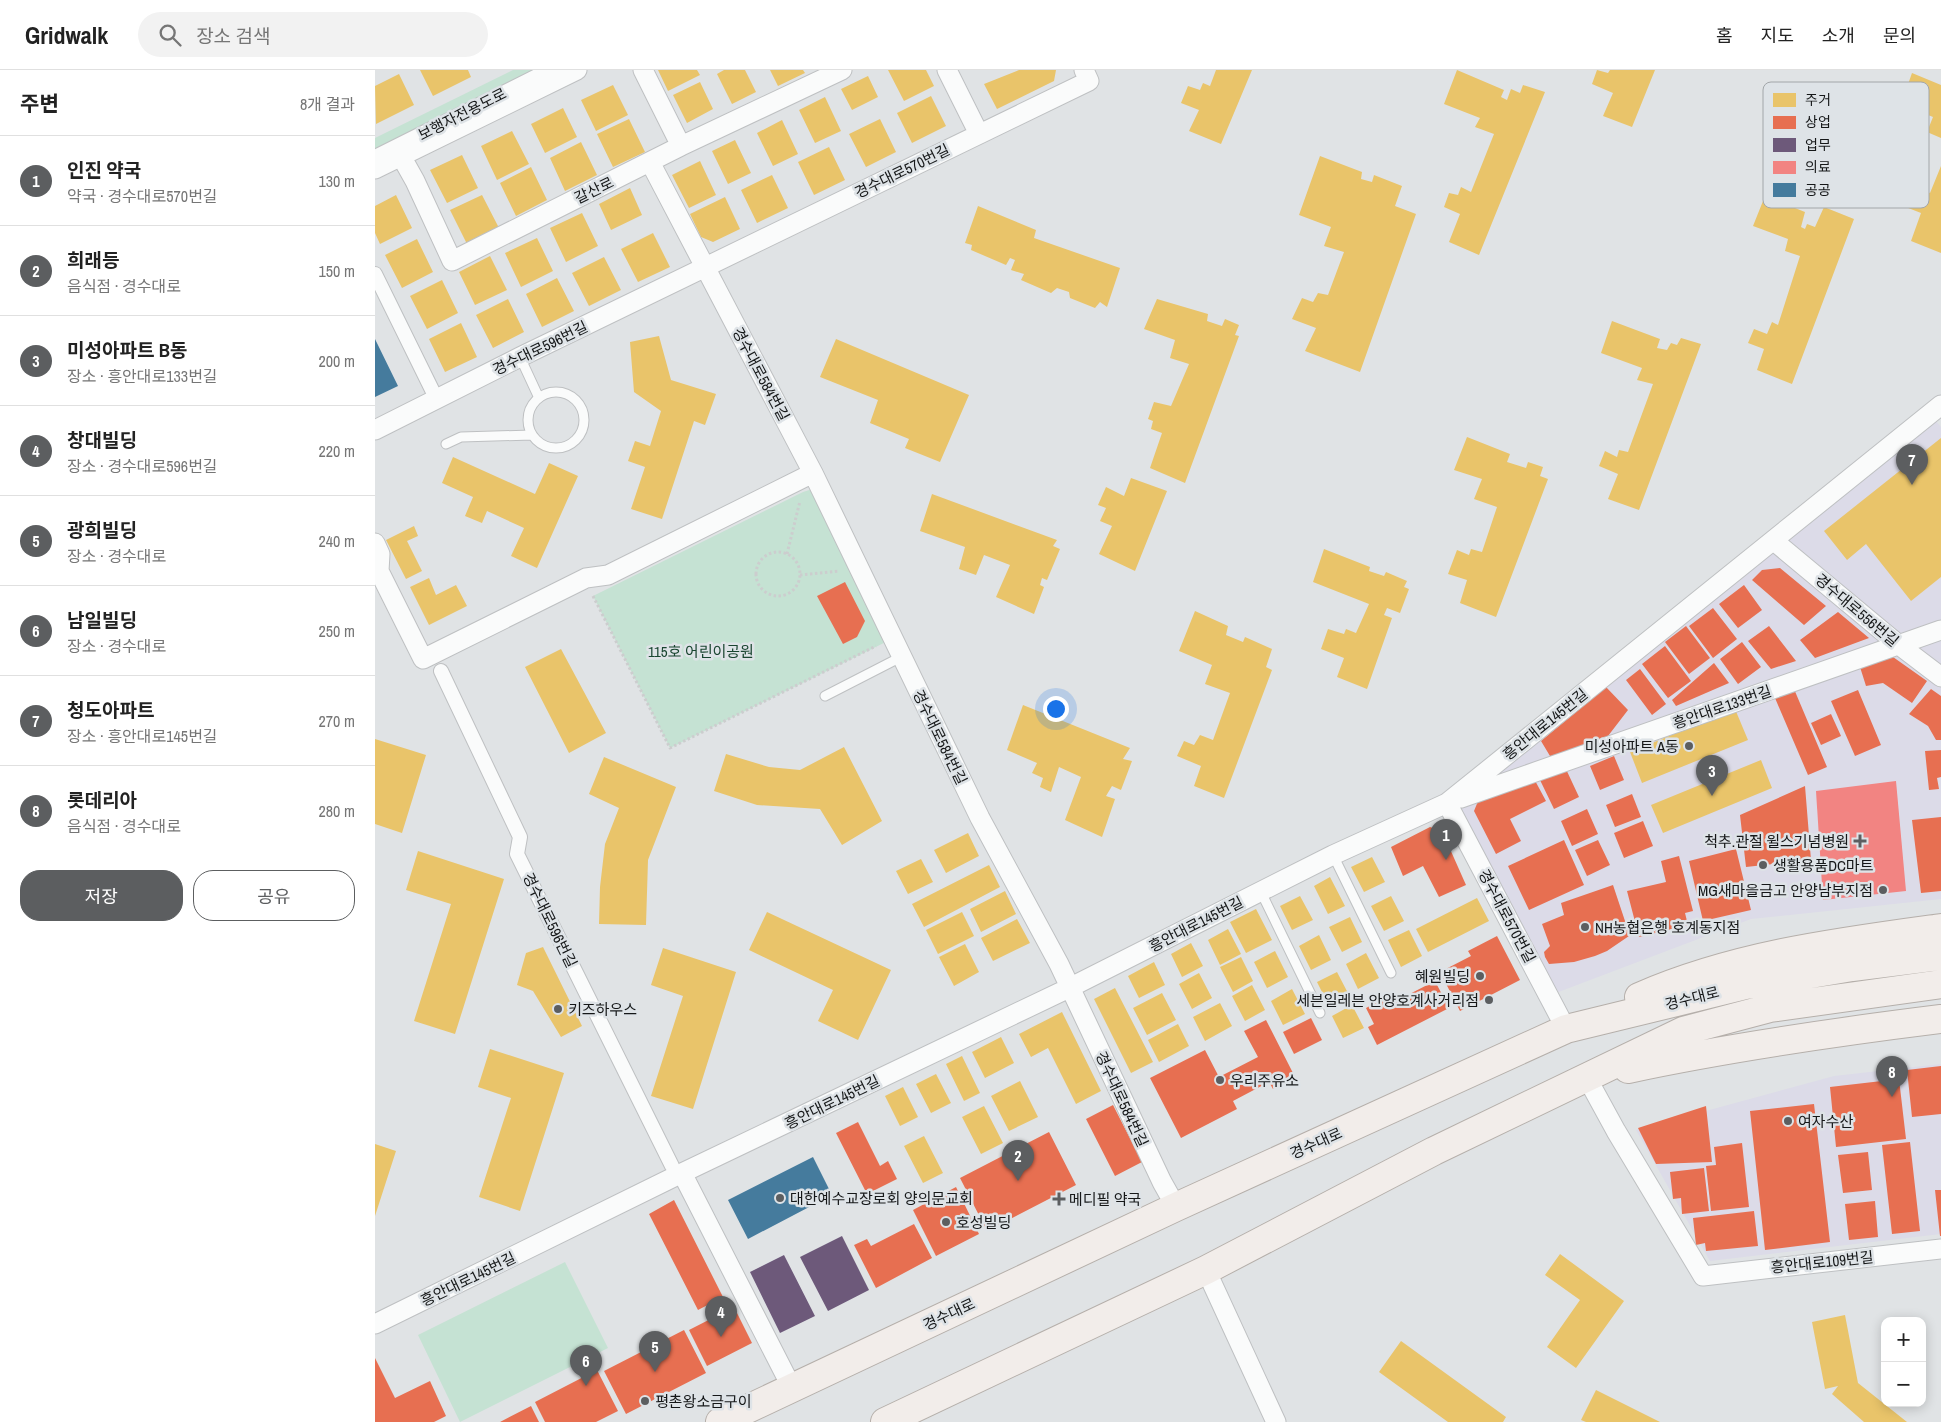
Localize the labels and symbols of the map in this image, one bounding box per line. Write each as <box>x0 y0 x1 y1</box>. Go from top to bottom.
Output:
legend <box>1763 82 1929 208</box>
street label: 보행자전용도로 <box>414 83 510 145</box>
text: 주거 <box>1805 91 1831 109</box>
text: 상업 <box>1805 113 1831 131</box>
text: 업무 <box>1805 136 1831 154</box>
street label: 경수대로570번길 <box>851 139 953 203</box>
text: 의료 <box>1805 158 1831 176</box>
street label: 갈산로 <box>571 171 617 209</box>
text: 공공 <box>1805 181 1831 199</box>
street label: 경수대로596번길 <box>489 316 591 380</box>
street label: 경수대로584번길 <box>727 323 795 425</box>
pin: 7 <box>1896 444 1928 485</box>
street label: 경수대로556번길 <box>1811 569 1903 651</box>
park label: 115호 어린이공원 <box>648 641 754 662</box>
street label: 흥안대로133번길 <box>1670 680 1774 734</box>
street label: 흥안대로145번길 <box>1498 683 1592 765</box>
street label: 경수대로584번길 <box>908 686 972 788</box>
your location <box>1043 696 1069 722</box>
place label: 미성아파트 A동 <box>1585 736 1679 757</box>
marker: 미성아파트 A동 <box>1683 740 1695 752</box>
pin: 3 <box>1696 755 1728 796</box>
pin: 1 <box>1430 819 1462 860</box>
place label: 척추.관절 윌스기념병원 <box>1704 831 1849 852</box>
marker: 척추.관절 윌스기념병원 <box>1853 834 1867 848</box>
place label: 생활용품DC마트 <box>1773 855 1874 876</box>
marker: 생활용품DC마트 <box>1757 859 1769 871</box>
street label: 경수대로570번길 <box>1473 865 1541 967</box>
street label: 경수대로596번길 <box>518 869 582 971</box>
place label: MG새마을금고 안양남부지점 <box>1698 880 1873 901</box>
marker: MG새마을금고 안양남부지점 <box>1877 884 1889 896</box>
street label: 흥안대로145번길 <box>1145 891 1247 957</box>
place label: NH농협은행 호계동지점 <box>1595 917 1740 938</box>
marker: NH농협은행 호계동지점 <box>1579 921 1591 933</box>
place label: 혜원빌딩 <box>1415 966 1470 987</box>
marker: 혜원빌딩 <box>1474 970 1486 982</box>
street label: 경수대로 <box>1663 981 1721 1015</box>
place label: 세븐일레븐 안양호계사거리점 <box>1296 990 1479 1011</box>
marker: 세븐일레븐 안양호계사거리점 <box>1483 994 1495 1006</box>
place label: 키즈하우스 <box>568 999 637 1020</box>
marker: 키즈하우스 <box>552 1003 564 1015</box>
street label: 경수대로584번길 <box>1091 1048 1153 1150</box>
pin: 8 <box>1876 1056 1908 1097</box>
street label: 흥안대로145번길 <box>781 1070 883 1134</box>
place label: 우리주유소 <box>1230 1070 1299 1091</box>
marker: 우리주유소 <box>1214 1074 1226 1086</box>
place label: 여자수산 <box>1798 1111 1853 1132</box>
marker: 여자수산 <box>1782 1115 1794 1127</box>
street label: 경수대로 <box>1287 1122 1345 1164</box>
pin: 2 <box>1002 1140 1034 1181</box>
place label: 대한예수교장로회 양의문교회 <box>790 1188 973 1209</box>
place label: 메디필 약국 <box>1069 1189 1141 1210</box>
marker: 대한예수교장로회 양의문교회 <box>774 1192 786 1204</box>
marker: 메디필 약국 <box>1053 1193 1065 1205</box>
place label: 호성빌딩 <box>956 1212 1011 1233</box>
marker: 호성빌딩 <box>940 1216 952 1228</box>
street label: 흥안대로109번길 <box>1770 1246 1874 1278</box>
street label: 흥안대로145번길 <box>417 1247 519 1311</box>
street label: 경수대로 <box>920 1293 978 1335</box>
pin: 4 <box>705 1296 737 1337</box>
pin: 5 <box>639 1331 671 1372</box>
pin: 6 <box>570 1345 602 1386</box>
place label: 평촌왕소금구이 <box>655 1391 752 1412</box>
marker: 평촌왕소금구이 <box>639 1395 651 1407</box>

